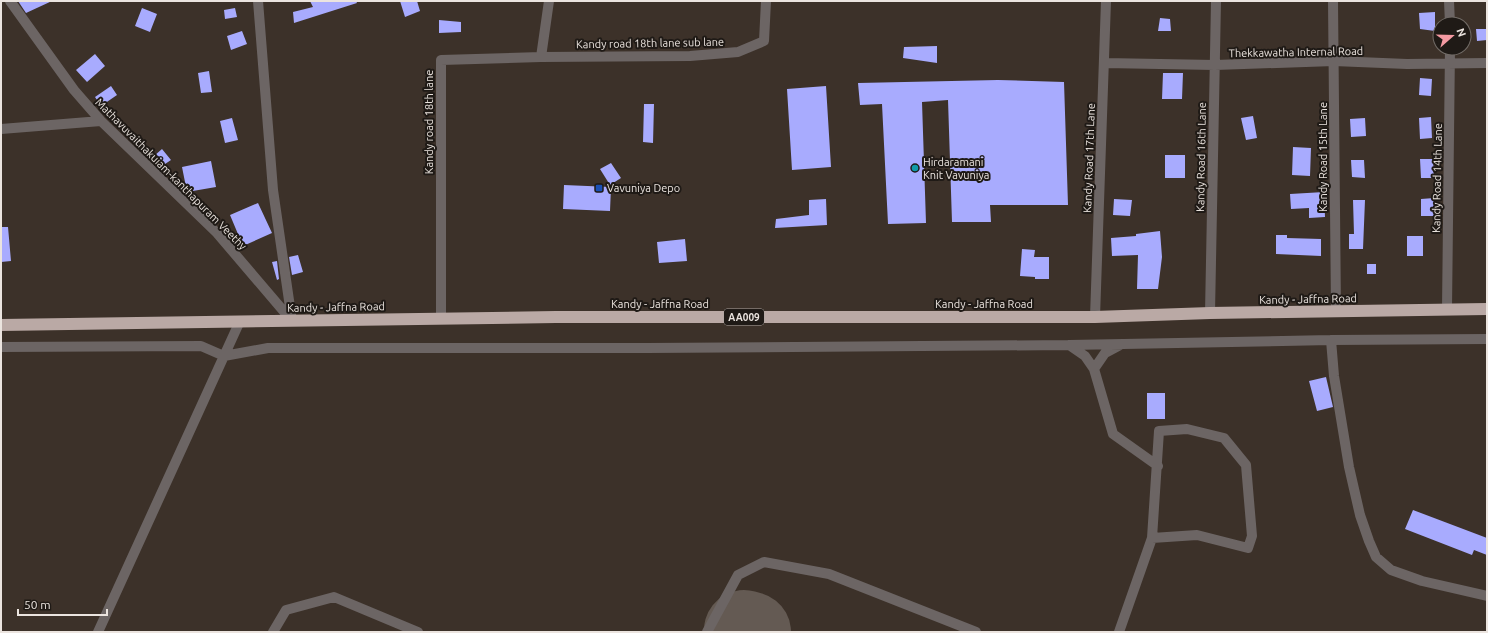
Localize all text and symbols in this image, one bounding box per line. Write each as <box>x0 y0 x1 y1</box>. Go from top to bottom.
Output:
north arrow <box>1432 16 1472 56</box>
text: N <box>1454 27 1468 38</box>
street label: Kandy road 18th lane sub lane <box>576 36 724 50</box>
street label: Thekkawatha Internal Road <box>1229 45 1363 59</box>
street label: Kandy road 18th lane <box>423 70 435 174</box>
street label: Mathavuvaithakuiam-kanthapuram Veethy <box>93 96 250 253</box>
street label: Kandy Road 16th Lane <box>1194 102 1208 212</box>
street label: Kandy Road 15th Lane <box>1317 102 1329 212</box>
street label: Kandy Road 17th Lane <box>1081 103 1097 213</box>
street label: Kandy Road 14th Lane <box>1430 123 1444 233</box>
place label: Hirdaramani Knit Vavuniya <box>923 156 989 181</box>
marker: Hirdaramani Knit Vavuniya <box>910 163 920 173</box>
place label: Vavuniya Depo <box>607 182 680 194</box>
marker: Vavuniya Depo <box>594 183 604 193</box>
street label: Kandy - Jaffna Road <box>1259 292 1357 306</box>
street label: Kandy - Jaffna Road <box>611 298 709 310</box>
street label: Kandy - Jaffna Road <box>935 298 1033 310</box>
street label: Kandy - Jaffna Road <box>287 300 385 314</box>
road number: AA009 <box>724 309 764 325</box>
scale bar <box>18 591 107 617</box>
text: 50 m <box>24 598 51 611</box>

